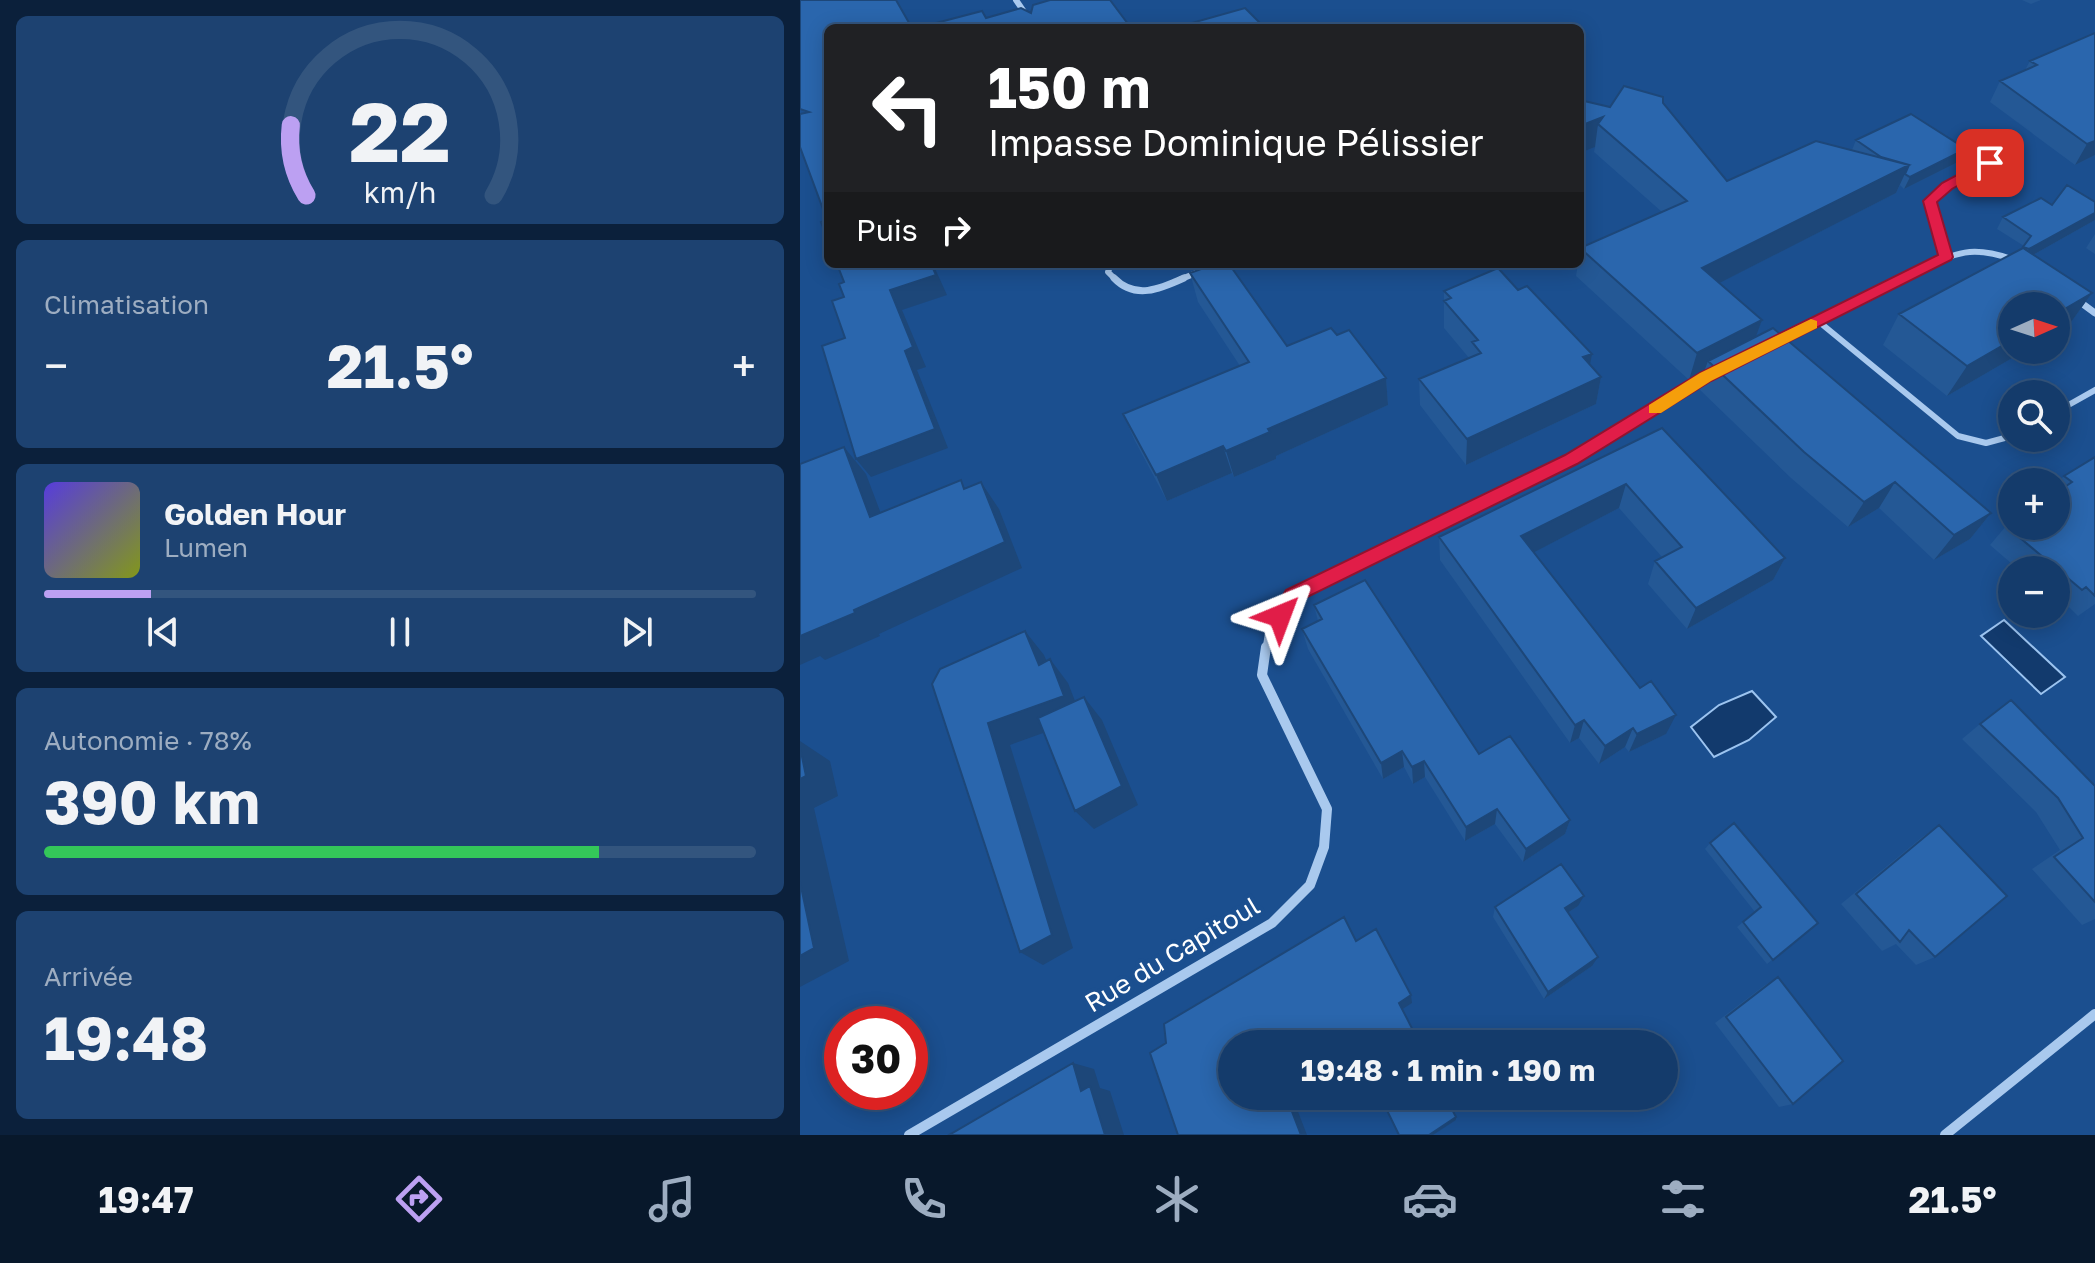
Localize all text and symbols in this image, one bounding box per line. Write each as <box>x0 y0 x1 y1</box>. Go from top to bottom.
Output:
text: 150 m <box>988 53 1150 120</box>
icon: left <box>856 56 960 160</box>
text: 22 <box>349 80 451 180</box>
text: Impasse Dominique Pélissier <box>988 121 1484 164</box>
pin <box>1956 129 2024 197</box>
icon: arrive <box>1968 141 2012 185</box>
text: km/h <box>364 175 436 209</box>
icon: right <box>934 208 978 252</box>
text: Puis <box>856 212 918 248</box>
text: Climatisation <box>44 289 209 320</box>
north arrow <box>1998 292 2070 364</box>
map controls <box>1998 292 2070 628</box>
text: 21.5° <box>327 329 473 401</box>
text: − <box>44 339 68 392</box>
text: + <box>732 339 756 392</box>
button: search <box>1998 380 2070 452</box>
button: + <box>1998 468 2070 540</box>
text: Golden Hour <box>164 496 346 532</box>
text: Lumen <box>164 532 248 563</box>
button: − <box>1998 556 2070 628</box>
position arrow <box>1238 574 1322 658</box>
icon: previous <box>141 610 185 654</box>
icon: pause <box>378 610 422 654</box>
icon: next <box>615 610 659 654</box>
text: Autonomie · 78% <box>44 725 252 756</box>
text: 390 km <box>44 765 260 837</box>
street label: Rue du Capitoul <box>1079 890 1265 1018</box>
text: Arrivée <box>44 961 133 992</box>
text: 19:48 <box>44 1001 208 1073</box>
speed limit sign: 30 <box>824 1006 928 1110</box>
text: 19:48 · 1 min · 190 m <box>1301 1052 1595 1088</box>
icon: directions <box>391 1171 447 1227</box>
icon: music <box>644 1171 700 1227</box>
icon: phone <box>896 1171 952 1227</box>
icon: climate <box>1149 1171 1205 1227</box>
icon: car <box>1402 1171 1458 1227</box>
icon: filters <box>1655 1171 1711 1227</box>
text: 19:47 <box>98 1178 194 1221</box>
text: 21.5° <box>1908 1178 1996 1221</box>

